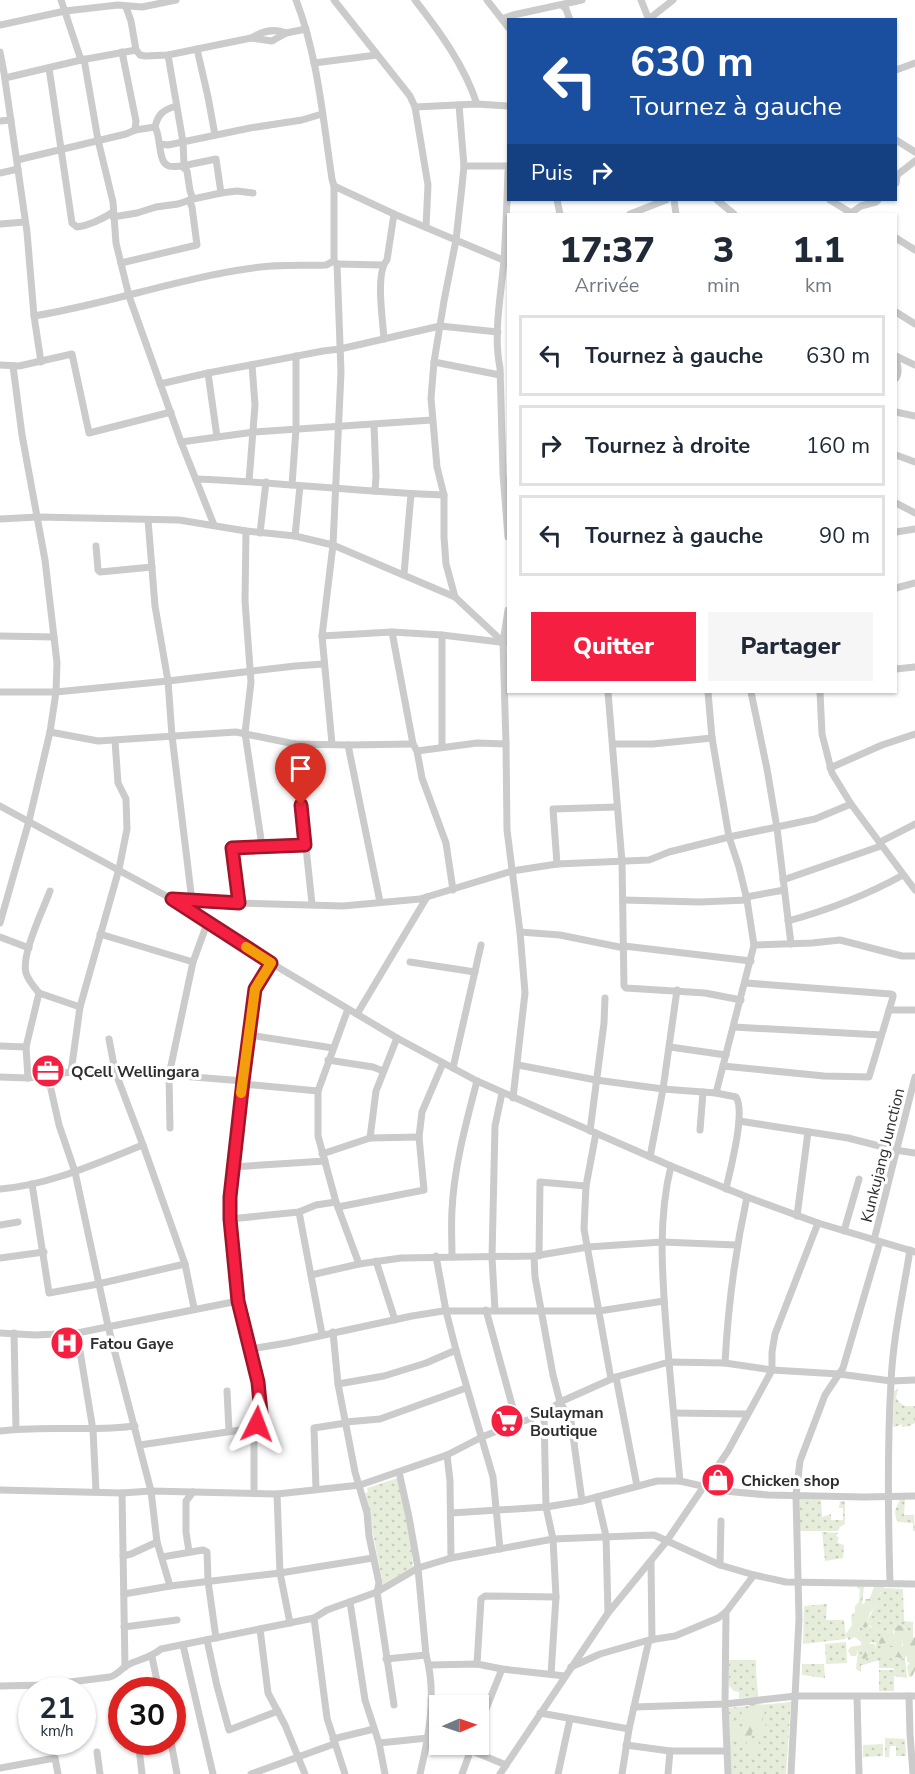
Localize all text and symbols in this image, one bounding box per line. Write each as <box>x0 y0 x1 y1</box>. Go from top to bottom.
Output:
text: 630 m <box>630 34 754 91</box>
icon: left <box>531 42 609 120</box>
text: Tournez à gauche <box>630 88 842 125</box>
icon: right <box>585 156 618 189</box>
text: Puis <box>531 158 573 188</box>
text: 17:37 <box>559 226 655 275</box>
text: 3 <box>713 226 734 275</box>
text: 1.1 <box>792 226 845 275</box>
text: Arrivée <box>575 272 640 299</box>
text: min <box>707 272 740 299</box>
text: km <box>805 272 832 299</box>
icon: left <box>534 339 567 372</box>
text: Tournez à gauche <box>585 341 763 371</box>
text: 630 m <box>806 341 870 371</box>
icon: right <box>534 429 567 462</box>
text: Tournez à droite <box>585 431 750 461</box>
text: 160 m <box>806 431 870 461</box>
icon: left <box>534 519 567 552</box>
text: Tournez à gauche <box>585 521 763 551</box>
text: 90 m <box>819 521 870 551</box>
button: Quitter <box>531 612 696 681</box>
button: Partager <box>708 612 873 681</box>
pin <box>275 743 326 805</box>
icon: arrive <box>284 752 317 785</box>
office icon: QCell Wellingara <box>30 1053 66 1089</box>
place label: QCell Wellingara <box>71 1061 200 1083</box>
street label: Kunkujang Junction <box>856 1086 910 1225</box>
hospital icon: Fatou Gaye <box>49 1325 85 1361</box>
place label: Fatou Gaye <box>90 1333 174 1355</box>
position arrow <box>225 1392 289 1456</box>
place label: Sulayman Boutique <box>530 1402 604 1442</box>
supermarket icon: Sulayman Boutique <box>489 1403 525 1439</box>
shop icon: Chicken shop <box>700 1462 736 1498</box>
place label: Chicken shop <box>741 1470 840 1492</box>
speed limit sign: 30 <box>108 1677 186 1755</box>
text: 21 <box>39 1688 75 1729</box>
north arrow <box>429 1695 489 1755</box>
map controls <box>429 1695 489 1755</box>
text: km/h <box>40 1721 74 1741</box>

